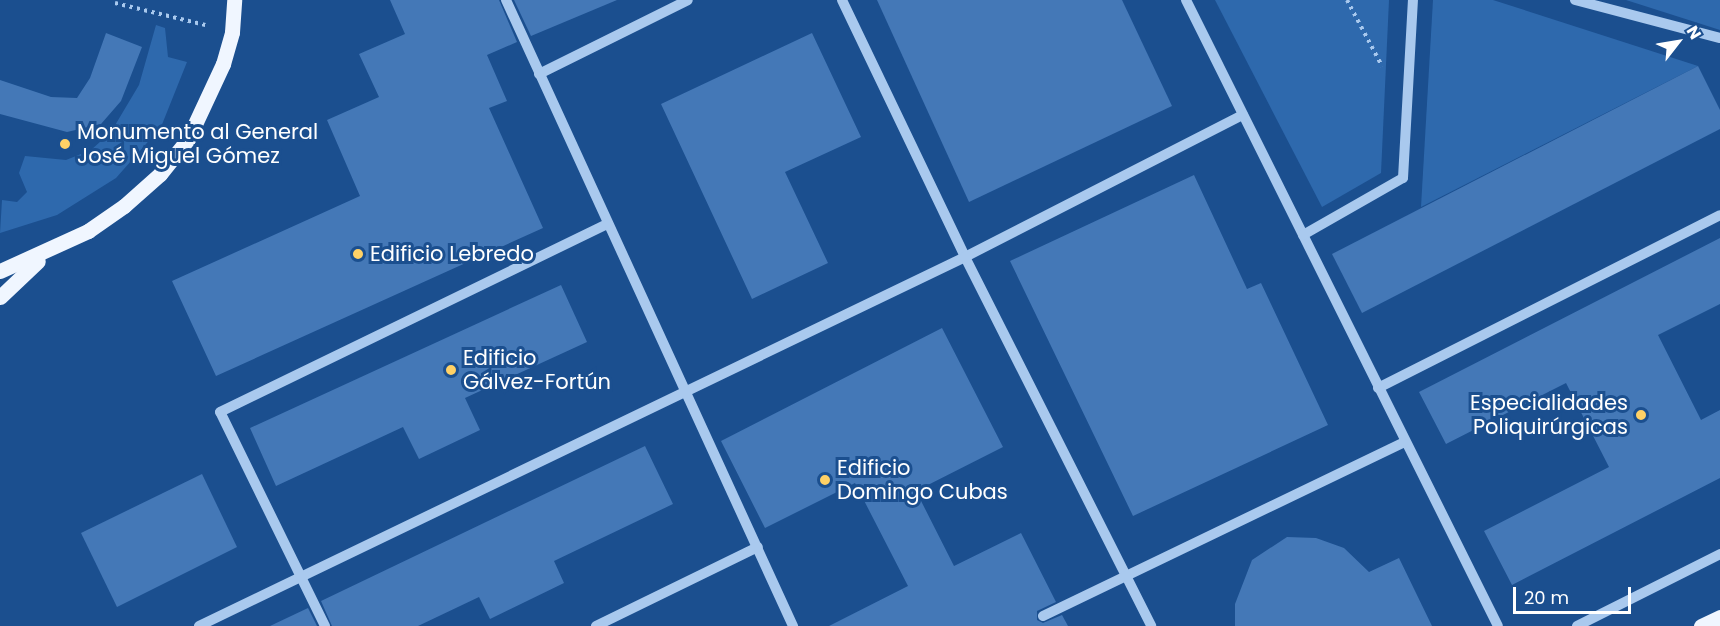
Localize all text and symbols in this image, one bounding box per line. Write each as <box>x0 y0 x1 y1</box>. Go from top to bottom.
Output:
north arrow <box>1648 12 1708 72</box>
text: N <box>1681 21 1707 44</box>
place label: Monumento al General José Miguel Gómez <box>77 119 318 169</box>
marker: Monumento al General José Miguel Gómez <box>58 137 72 151</box>
place label: Edificio Lebredo <box>370 241 534 267</box>
marker: Edificio Lebredo <box>351 247 365 261</box>
place label: Edificio Gálvez-Fortún <box>463 345 611 395</box>
marker: Edificio Gálvez-Fortún <box>444 363 458 377</box>
place label: Especialidades Poliquirúrgicas <box>1470 390 1628 440</box>
marker: Especialidades Poliquirúrgicas <box>1632 406 1650 424</box>
place label: Edificio Domingo Cubas <box>837 455 1008 505</box>
marker: Edificio Domingo Cubas <box>818 473 832 487</box>
scale bar <box>1516 575 1634 613</box>
text: 20 m <box>1524 585 1569 610</box>

